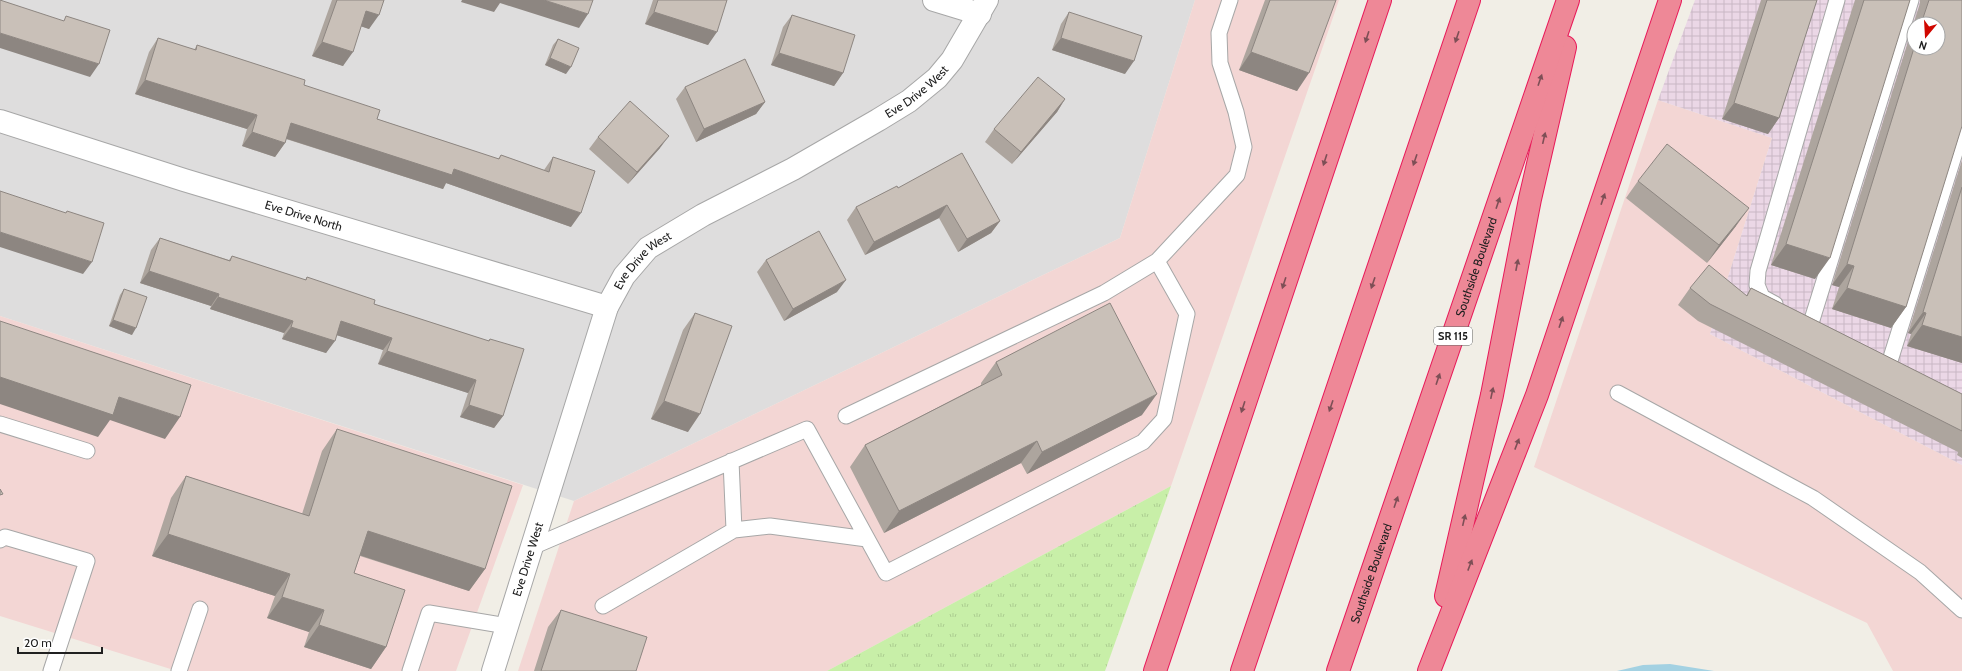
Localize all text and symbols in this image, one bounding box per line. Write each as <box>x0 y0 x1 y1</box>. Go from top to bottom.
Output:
north arrow <box>1906 16 1946 56</box>
one-way arrow <box>1363 31 1369 43</box>
one-way arrow <box>1454 31 1460 43</box>
text: N <box>1917 38 1929 53</box>
street label: Eve Drive West <box>882 62 951 121</box>
one-way arrow <box>1538 73 1544 85</box>
one-way arrow <box>1542 132 1548 144</box>
one-way arrow <box>1322 154 1328 166</box>
one-way arrow <box>1411 154 1417 166</box>
one-way arrow <box>1600 193 1606 205</box>
one-way arrow <box>1496 196 1502 208</box>
street label: Eve Drive North <box>263 197 344 234</box>
street label: Southside Boulevard <box>1452 215 1500 319</box>
street label: Eve Drive West <box>610 228 674 292</box>
one-way arrow <box>1515 259 1521 272</box>
one-way arrow <box>1370 277 1376 289</box>
one-way arrow <box>1281 278 1287 290</box>
one-way arrow <box>1558 316 1564 328</box>
road number: SR 115 <box>1434 327 1472 345</box>
one-way arrow <box>1435 372 1441 384</box>
one-way arrow <box>1490 387 1496 399</box>
one-way arrow <box>1240 401 1246 413</box>
one-way arrow <box>1328 401 1334 413</box>
one-way arrow <box>1515 438 1521 450</box>
one-way arrow <box>1393 495 1399 507</box>
one-way arrow <box>1461 514 1467 526</box>
street label: Eve Drive West <box>509 520 546 598</box>
street label: Southside Boulevard <box>1347 522 1395 625</box>
one-way arrow <box>1467 560 1473 571</box>
scale bar <box>18 629 102 655</box>
text: 20 m <box>24 635 52 650</box>

